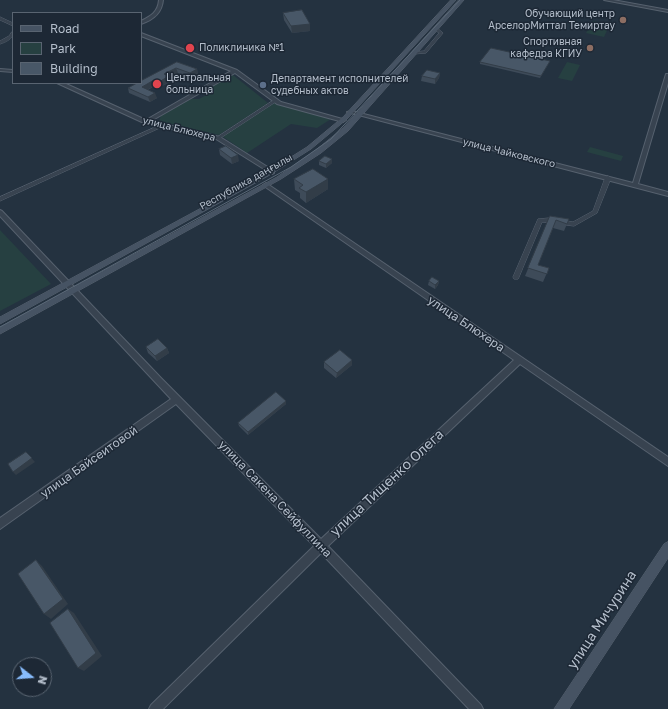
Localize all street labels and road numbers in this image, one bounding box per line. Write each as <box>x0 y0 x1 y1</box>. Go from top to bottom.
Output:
street label: улица Блюхера <box>141 114 217 144</box>
street label: улица Чайковского <box>461 136 557 170</box>
street label: Республика даңғылы <box>197 151 295 213</box>
street label: улица Блюхера <box>425 293 507 355</box>
street label: улица Байсеитовой <box>38 423 140 501</box>
street label: улица Тищенко Олега <box>327 426 447 540</box>
street label: улица Сакена Сейфуллина <box>215 438 335 560</box>
street label: улица Мичурина <box>564 567 640 673</box>

